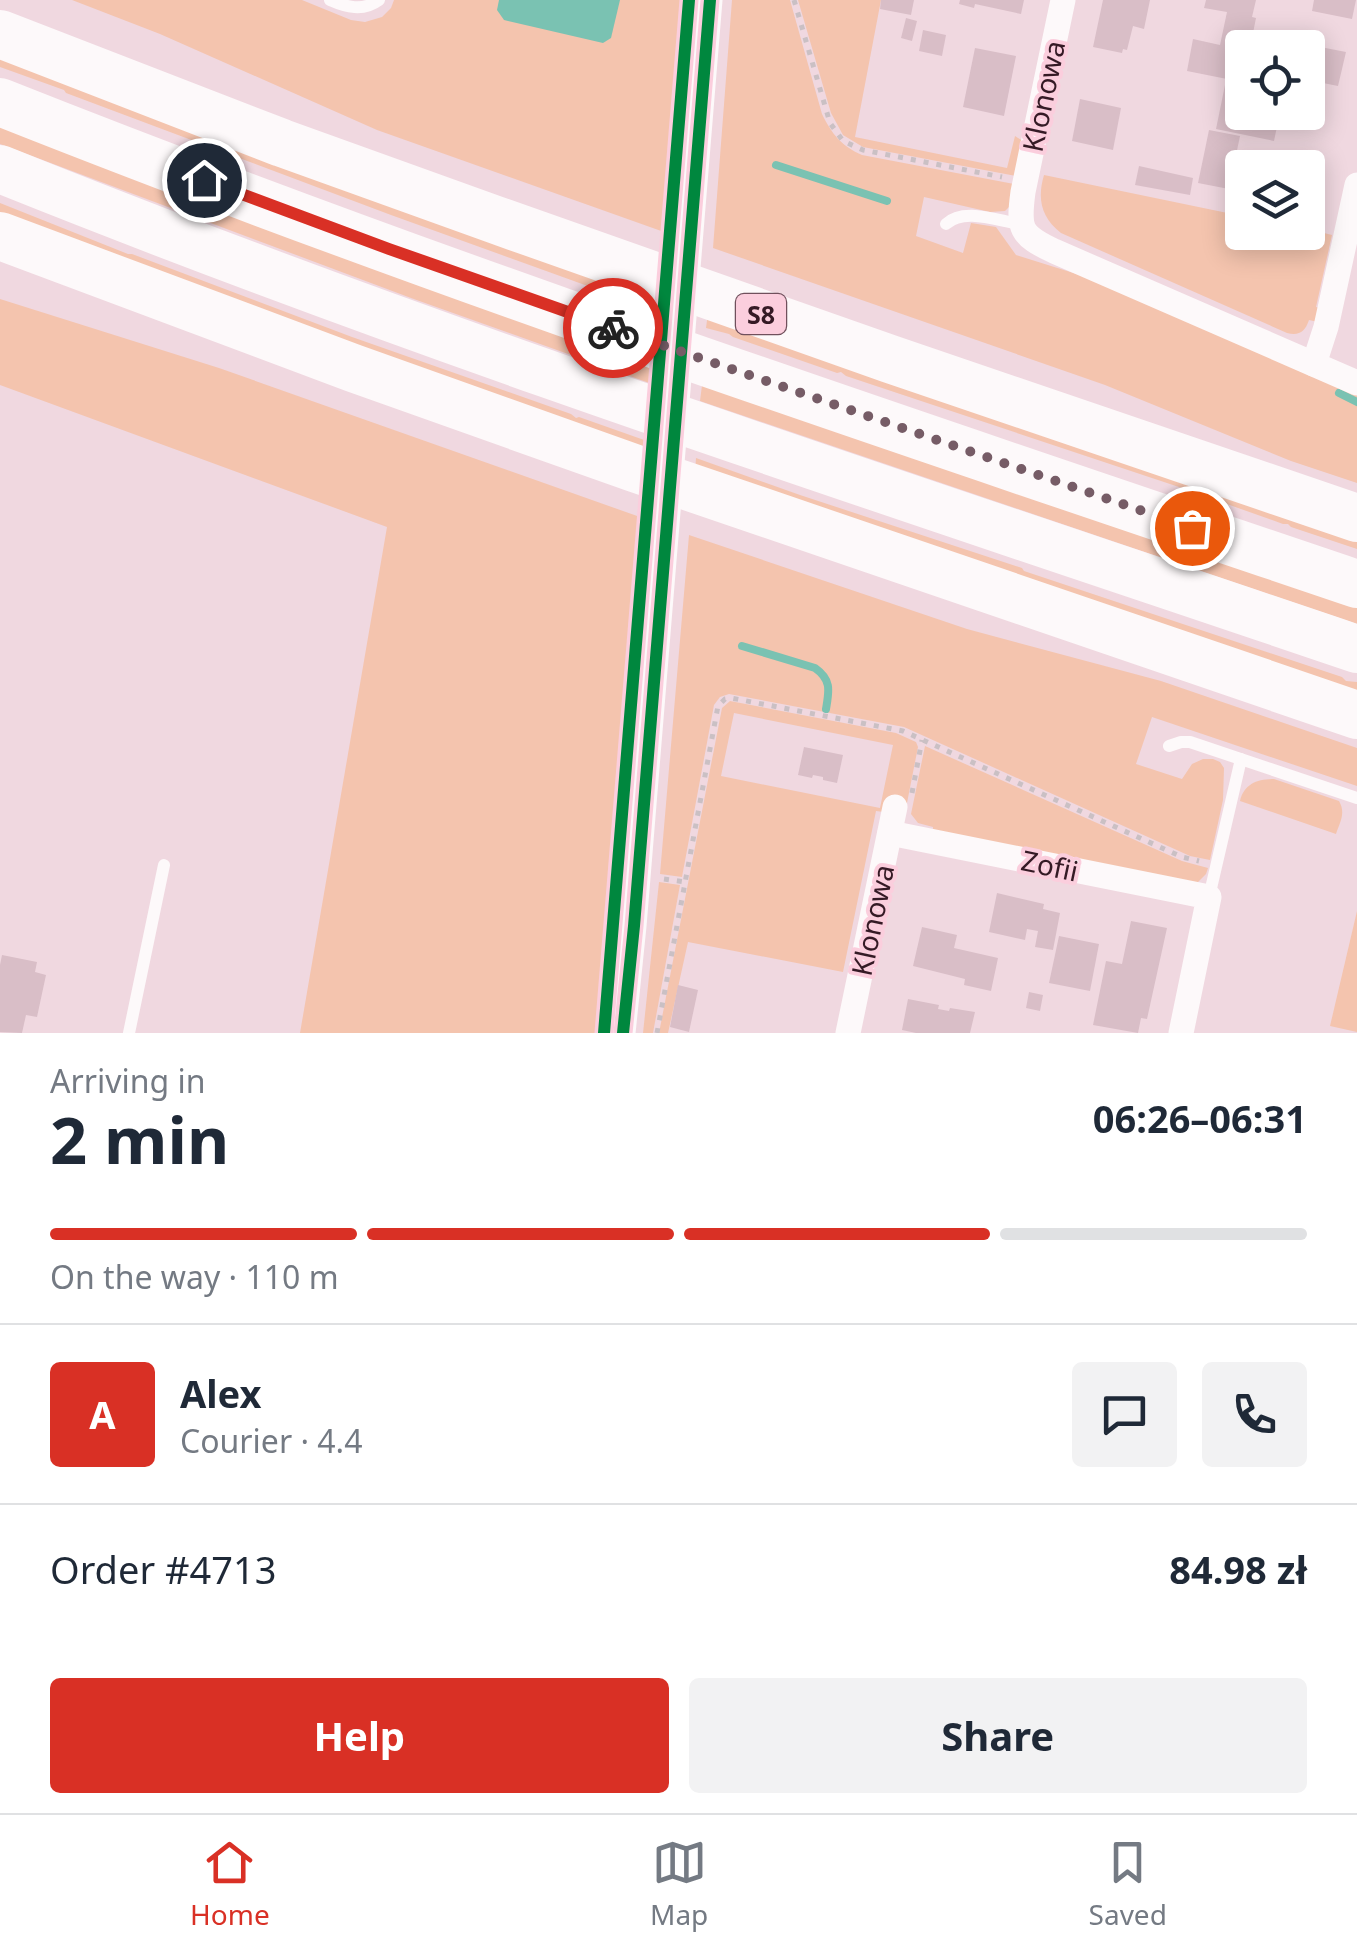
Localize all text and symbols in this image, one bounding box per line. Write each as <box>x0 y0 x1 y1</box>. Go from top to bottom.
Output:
map controls <box>1225 30 1325 250</box>
button: locate <box>1225 30 1325 130</box>
street label: Klonowa <box>1013 37 1073 155</box>
pin <box>162 138 247 223</box>
button: layers <box>1225 150 1325 250</box>
icon: home <box>177 153 232 208</box>
courier <box>563 278 663 378</box>
road number: S8 <box>736 294 786 334</box>
icon: bike <box>586 301 641 356</box>
pin <box>1150 486 1235 571</box>
icon: bag <box>1165 501 1220 556</box>
street label: Zofii <box>1018 840 1082 890</box>
street label: Klonowa <box>842 861 902 979</box>
text: Arriving in <box>50 1059 205 1102</box>
text: 06:26–06:31 <box>1093 1092 1307 1144</box>
text: 2 min <box>50 1095 229 1183</box>
text: On the way · 110 m <box>50 1255 339 1298</box>
button: chat <box>1072 1362 1177 1467</box>
button: phone <box>1202 1362 1307 1467</box>
text: Alex <box>180 1367 262 1419</box>
text: A <box>89 1388 116 1440</box>
text: Courier · 4.4 <box>180 1419 363 1462</box>
text: Order #4713 <box>50 1543 276 1595</box>
text: 84.98 zł <box>1169 1543 1307 1595</box>
button: Help <box>50 1678 669 1793</box>
button: Share <box>689 1678 1307 1793</box>
tab: Home <box>190 1835 270 1933</box>
tab: Map <box>650 1835 708 1933</box>
tab: Saved <box>1089 1835 1167 1933</box>

